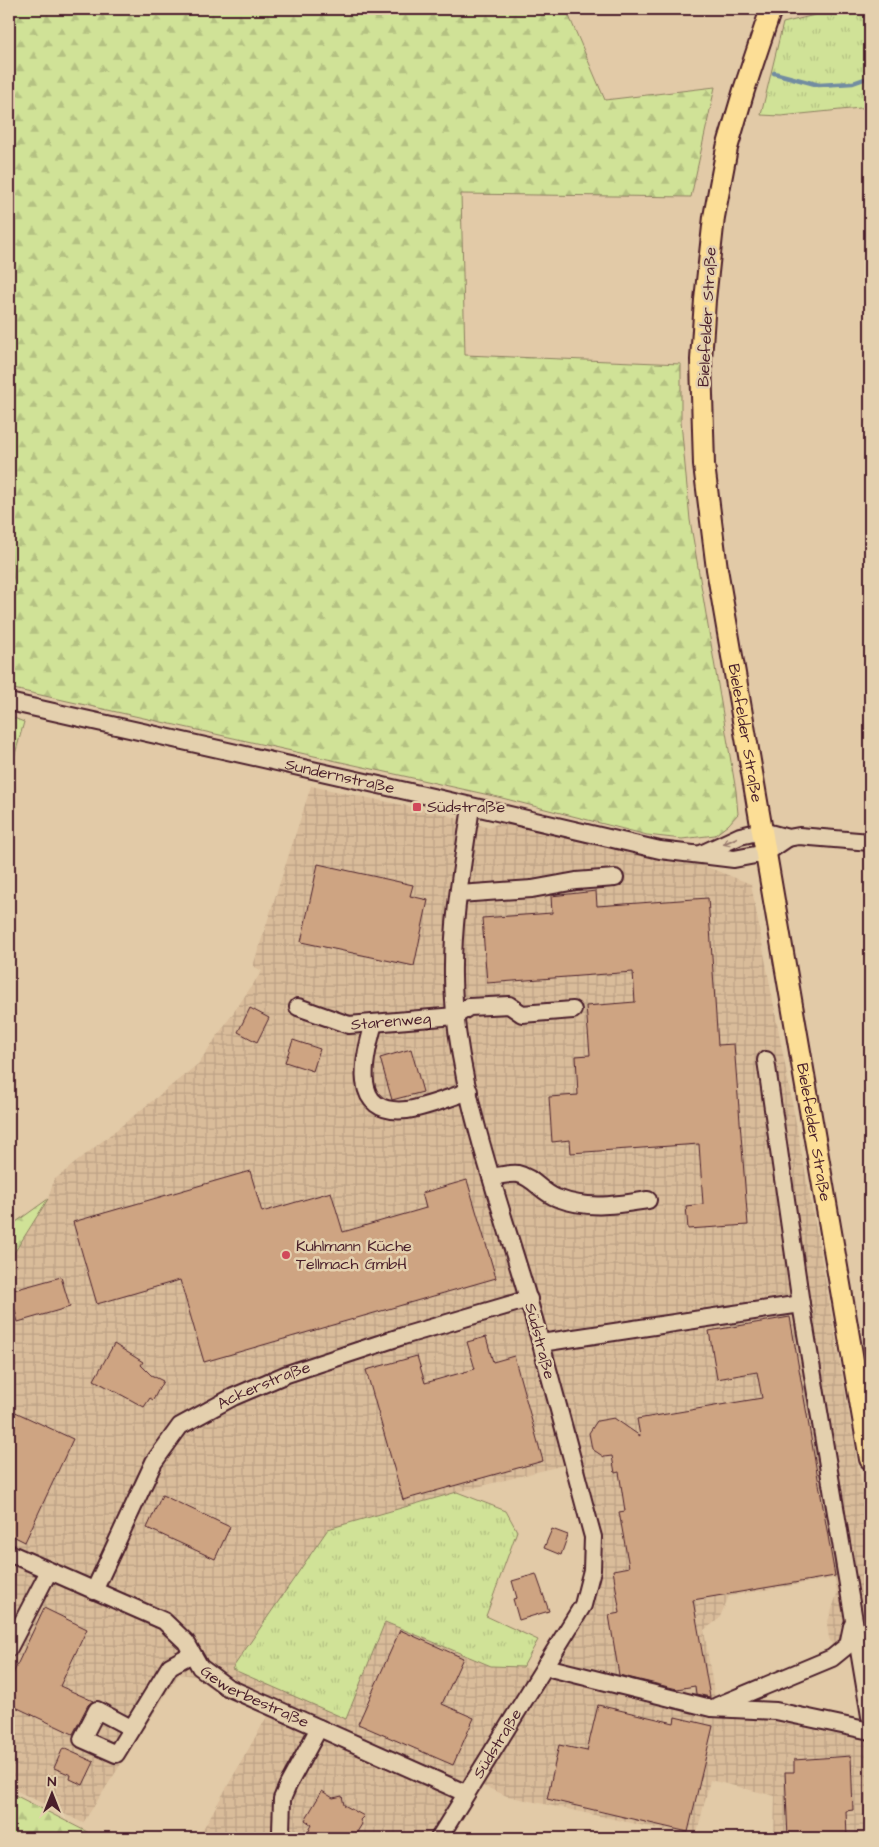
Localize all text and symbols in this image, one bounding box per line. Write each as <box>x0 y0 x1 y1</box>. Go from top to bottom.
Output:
street label: Bielefelder Straße <box>692 246 722 388</box>
street label: Bielefelder Straße <box>722 662 768 804</box>
street label: Sundernstraße <box>283 753 397 799</box>
place label: Südstraße <box>427 796 505 818</box>
marker: Südstraße <box>411 801 423 813</box>
one-way arrow <box>723 836 738 846</box>
street label: Starenweg <box>350 1007 432 1036</box>
street label: Bielefelder Straße <box>791 1061 837 1203</box>
place label: Kuhlmann Küche Tellmach GmbH <box>296 1235 412 1275</box>
marker: Kuhlmann Küche Tellmach GmbH <box>280 1249 292 1261</box>
street label: Südstraße <box>519 1300 561 1382</box>
street label: Ackerstraße <box>213 1356 313 1415</box>
street label: Gewerbestraße <box>196 1660 313 1733</box>
street label: Südstraße <box>467 1704 527 1783</box>
north arrow <box>28 1770 78 1820</box>
text: N <box>48 1772 57 1792</box>

